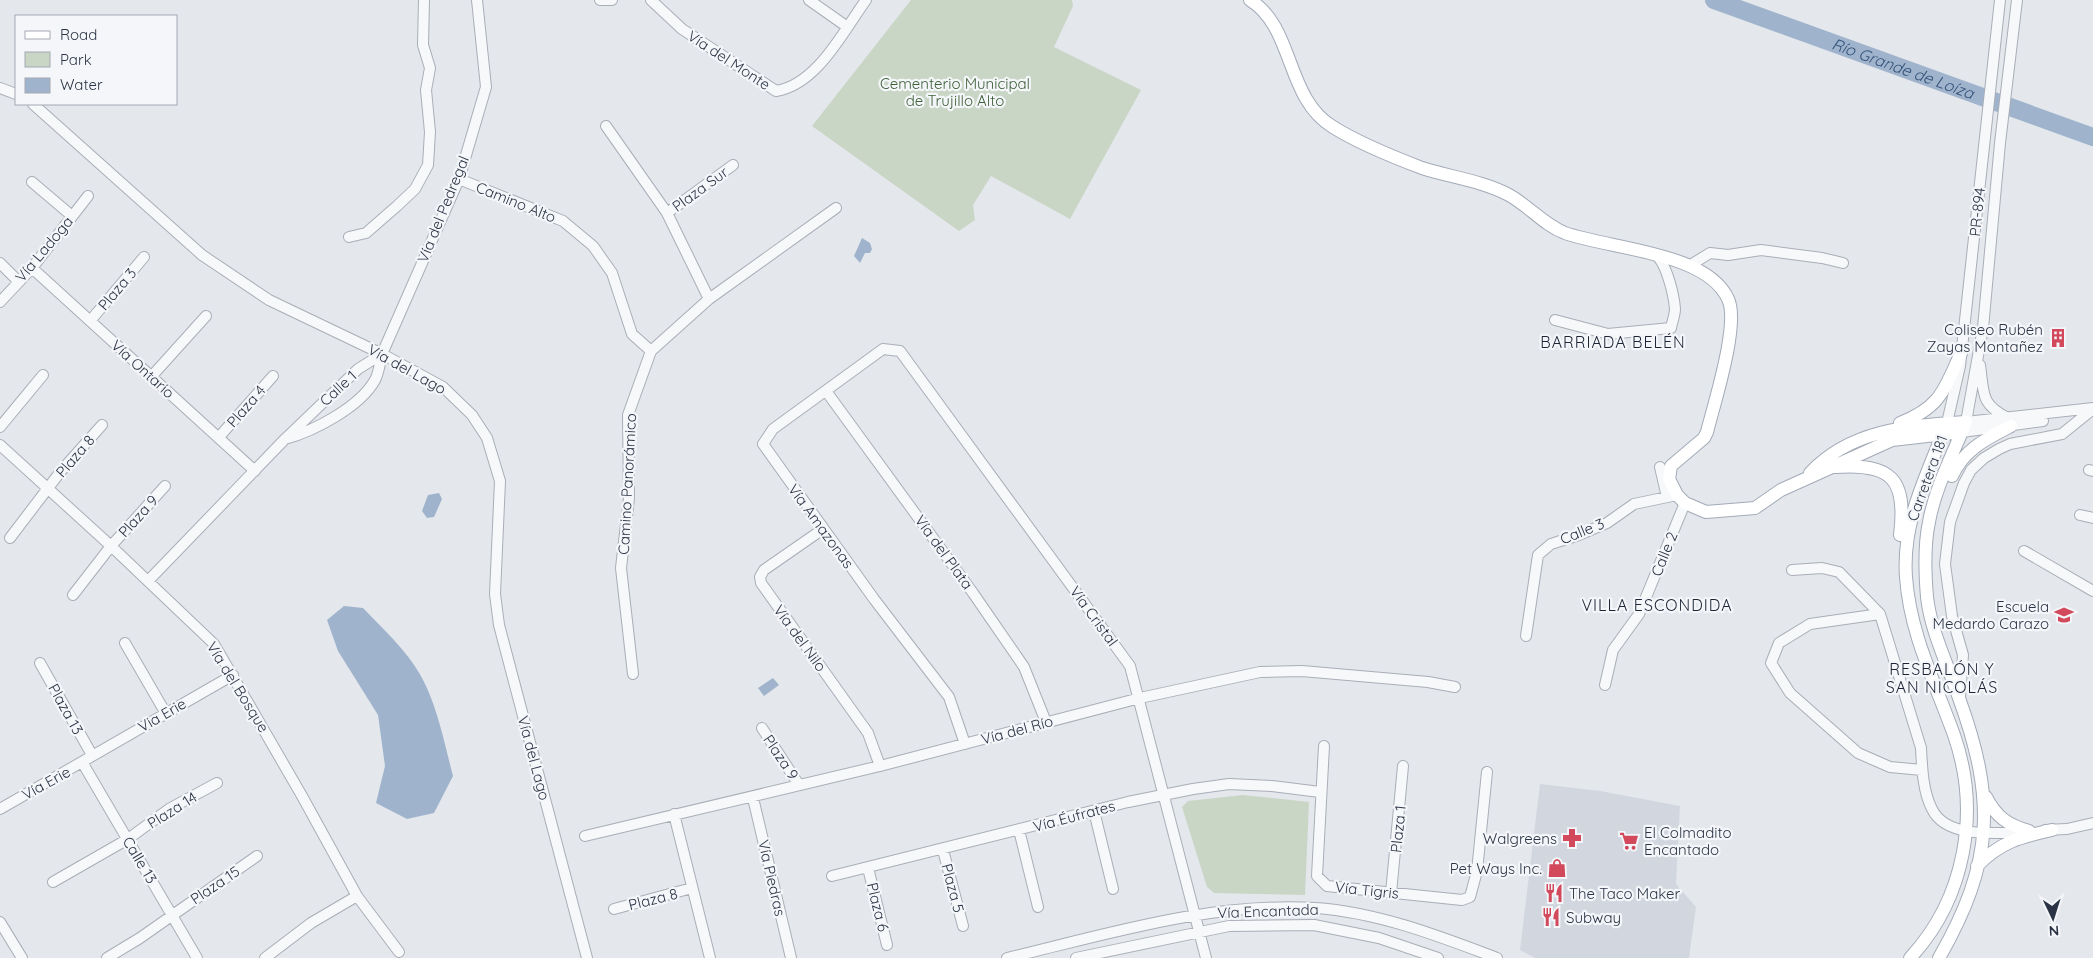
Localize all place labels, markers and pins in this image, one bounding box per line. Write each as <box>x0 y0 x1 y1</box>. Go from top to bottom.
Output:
place label: Coliseo Rubén Zayas Montañez <box>1927 320 2043 356</box>
building icon: Coliseo Rubén Zayas Montañez <box>2047 327 2069 349</box>
place label: Escuela Medardo Carazo <box>1933 597 2049 633</box>
school or university icon: Escuela Medardo Carazo <box>2053 604 2075 626</box>
place label: El Colmadito Encantado <box>1644 823 1732 859</box>
pharmacy icon: Walgreens <box>1561 827 1583 849</box>
place label: Walgreens <box>1483 829 1557 848</box>
supermarket icon: El Colmadito Encantado <box>1618 830 1640 852</box>
shop icon: Pet Ways Inc. <box>1546 857 1568 879</box>
place label: Pet Ways Inc. <box>1450 859 1542 878</box>
restaurant icon: The Taco Maker <box>1543 882 1565 904</box>
place label: The Taco Maker <box>1569 884 1680 903</box>
restaurant icon: Subway <box>1540 906 1562 928</box>
place label: Subway <box>1566 908 1621 927</box>

